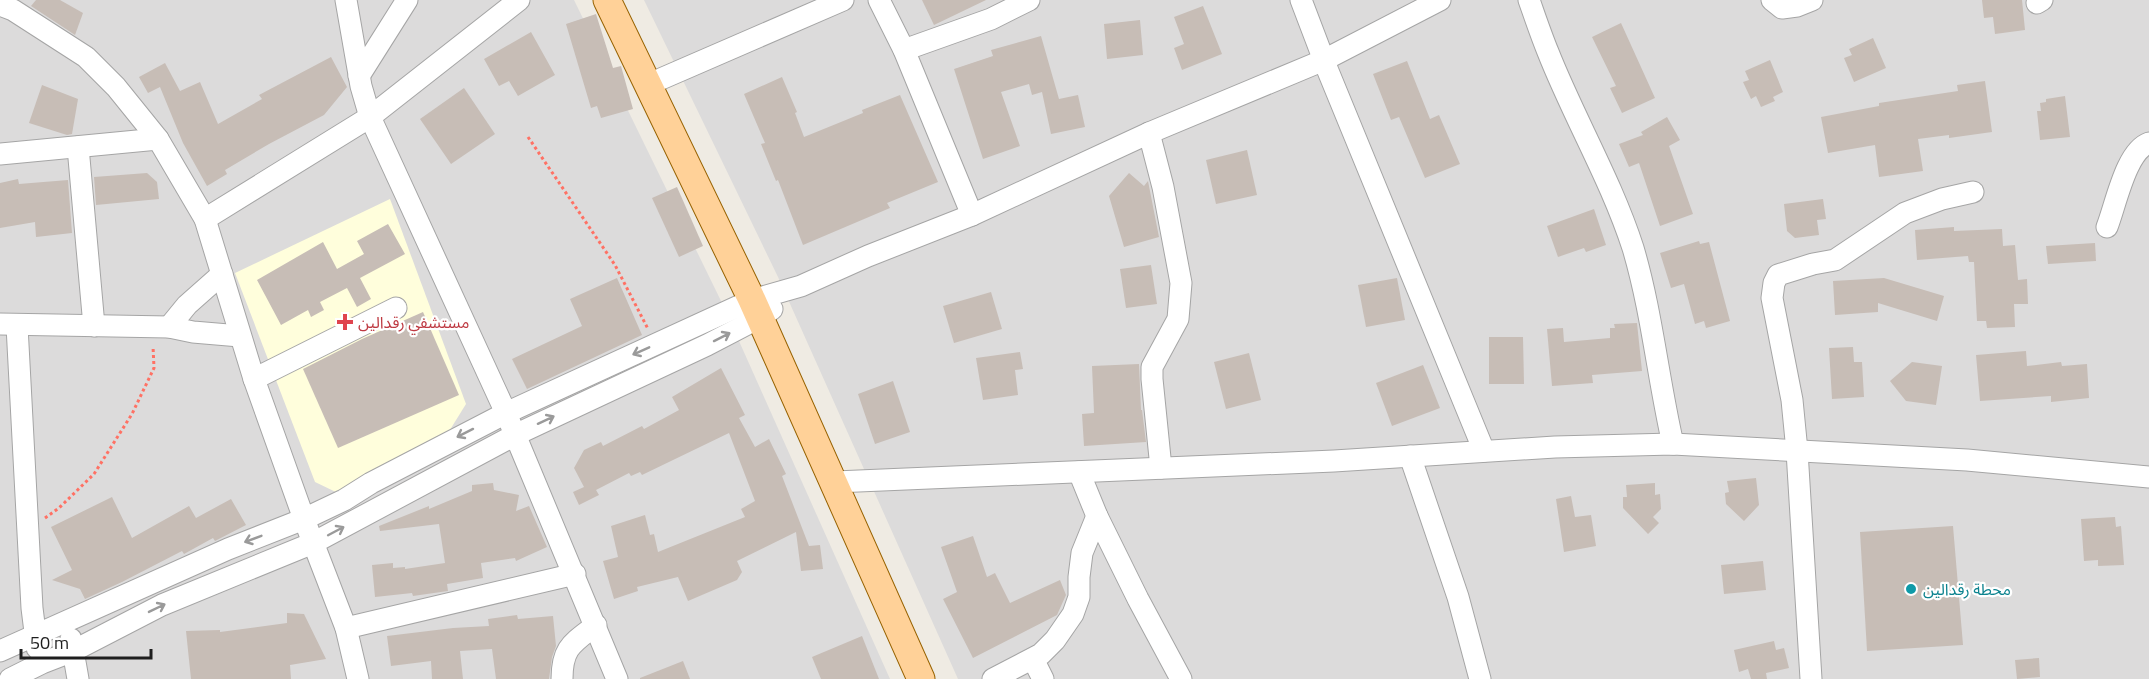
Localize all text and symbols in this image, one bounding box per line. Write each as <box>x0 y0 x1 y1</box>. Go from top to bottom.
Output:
place label: مستشفي رقدالين <box>358 310 469 335</box>
marker: مستشفي رقدالين <box>336 313 354 331</box>
one-way arrow <box>713 331 731 342</box>
one-way arrow <box>633 345 651 357</box>
one-way arrow <box>536 413 554 425</box>
one-way arrow <box>456 428 474 440</box>
one-way arrow <box>327 525 345 536</box>
one-way arrow <box>244 534 263 545</box>
place label: محطة رقدالين <box>1923 577 2011 601</box>
marker: محطة رقدالين <box>1904 582 1918 596</box>
one-way arrow <box>148 601 166 613</box>
scale bar <box>21 622 152 660</box>
text: 50 m <box>30 629 69 656</box>

